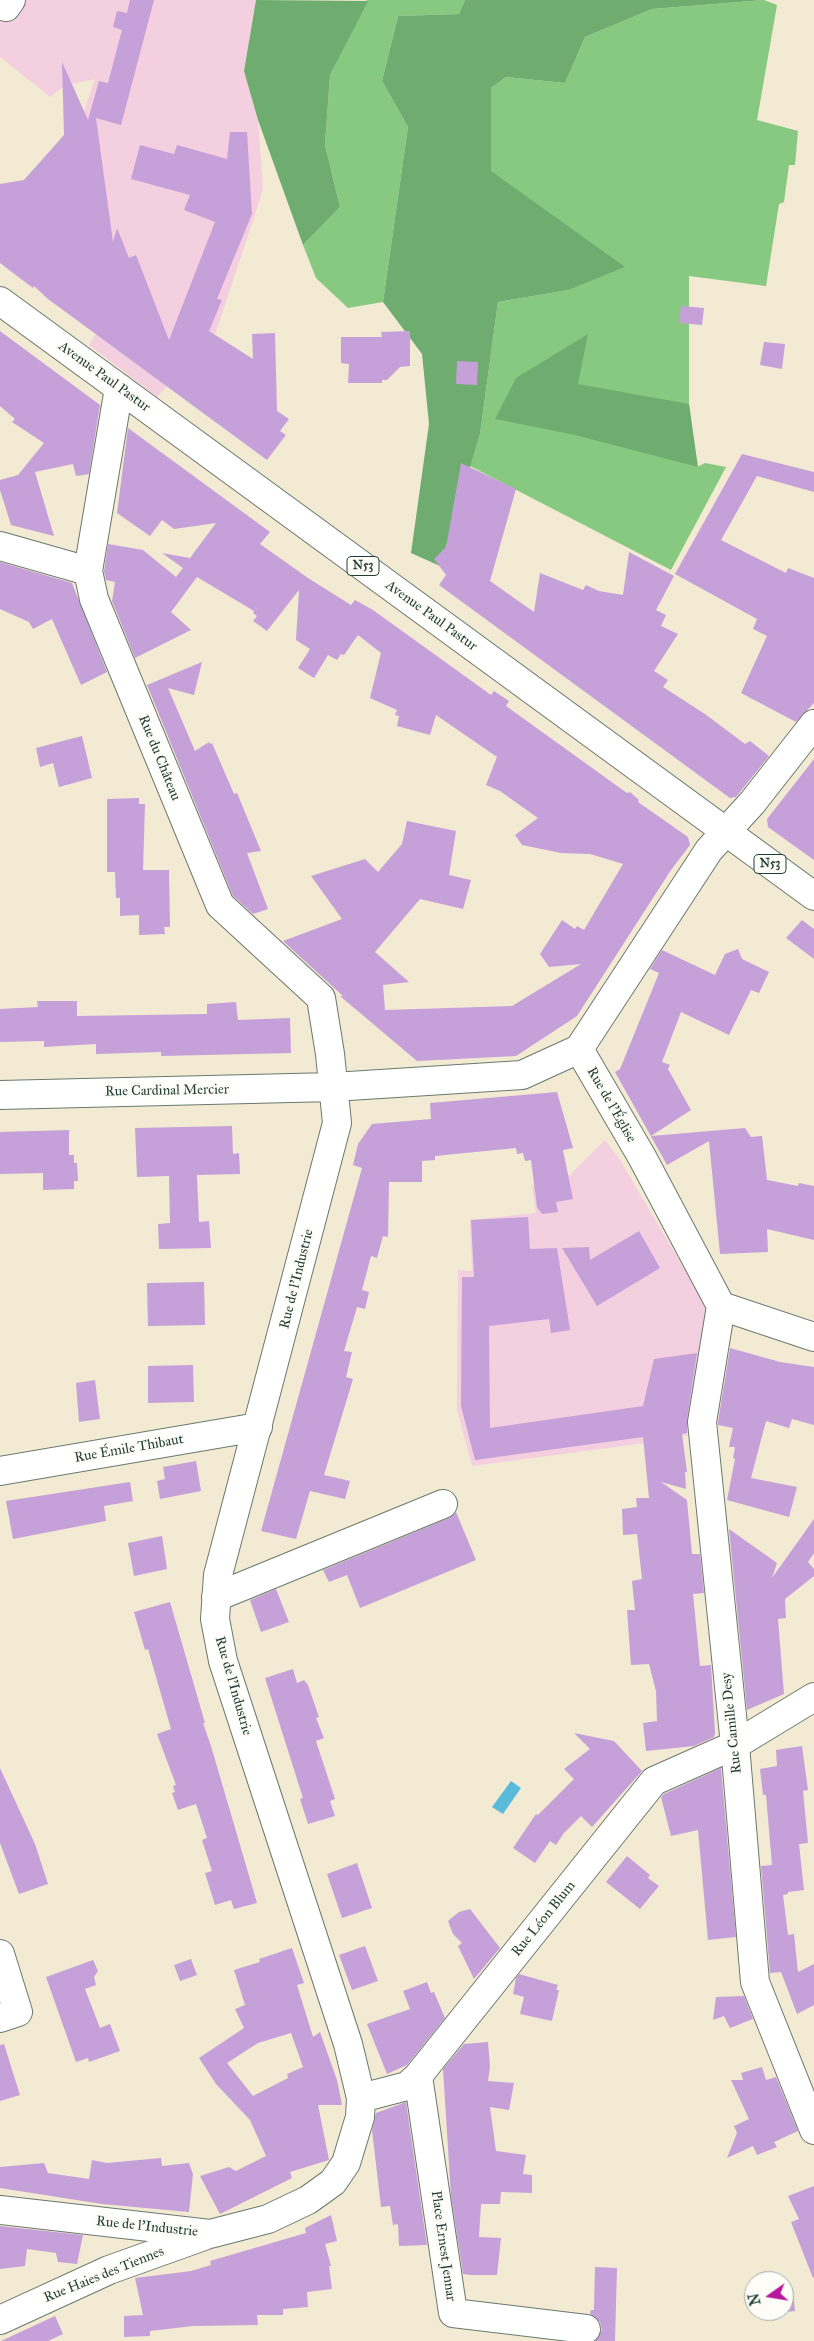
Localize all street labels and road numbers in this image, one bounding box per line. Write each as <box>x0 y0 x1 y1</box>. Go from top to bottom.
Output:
street label: Avenue Paul Pastur <box>55 338 153 416</box>
road number: N53 <box>347 556 379 576</box>
street label: Avenue Paul Pastur <box>382 577 480 655</box>
street label: Rue du Château <box>134 713 184 803</box>
road number: N53 <box>754 854 786 874</box>
street label: Rue de l'Église <box>583 1064 639 1146</box>
street label: Rue Cardinal Mercier <box>105 1082 229 1100</box>
street label: Rue de l'Industrie <box>276 1227 318 1331</box>
street label: Rue Émile Thibaut <box>73 1431 185 1467</box>
street label: Rue de l'Industrie <box>211 1635 255 1737</box>
street label: Rue Camille Desy <box>718 1671 746 1775</box>
street label: Rue Léon Blum <box>508 1878 580 1960</box>
street label: Place Ernest Jennar <box>427 2189 459 2303</box>
street label: Rue de l'Industrie <box>95 2213 199 2241</box>
street label: Rue Haies des Tiennes <box>41 2243 167 2307</box>

